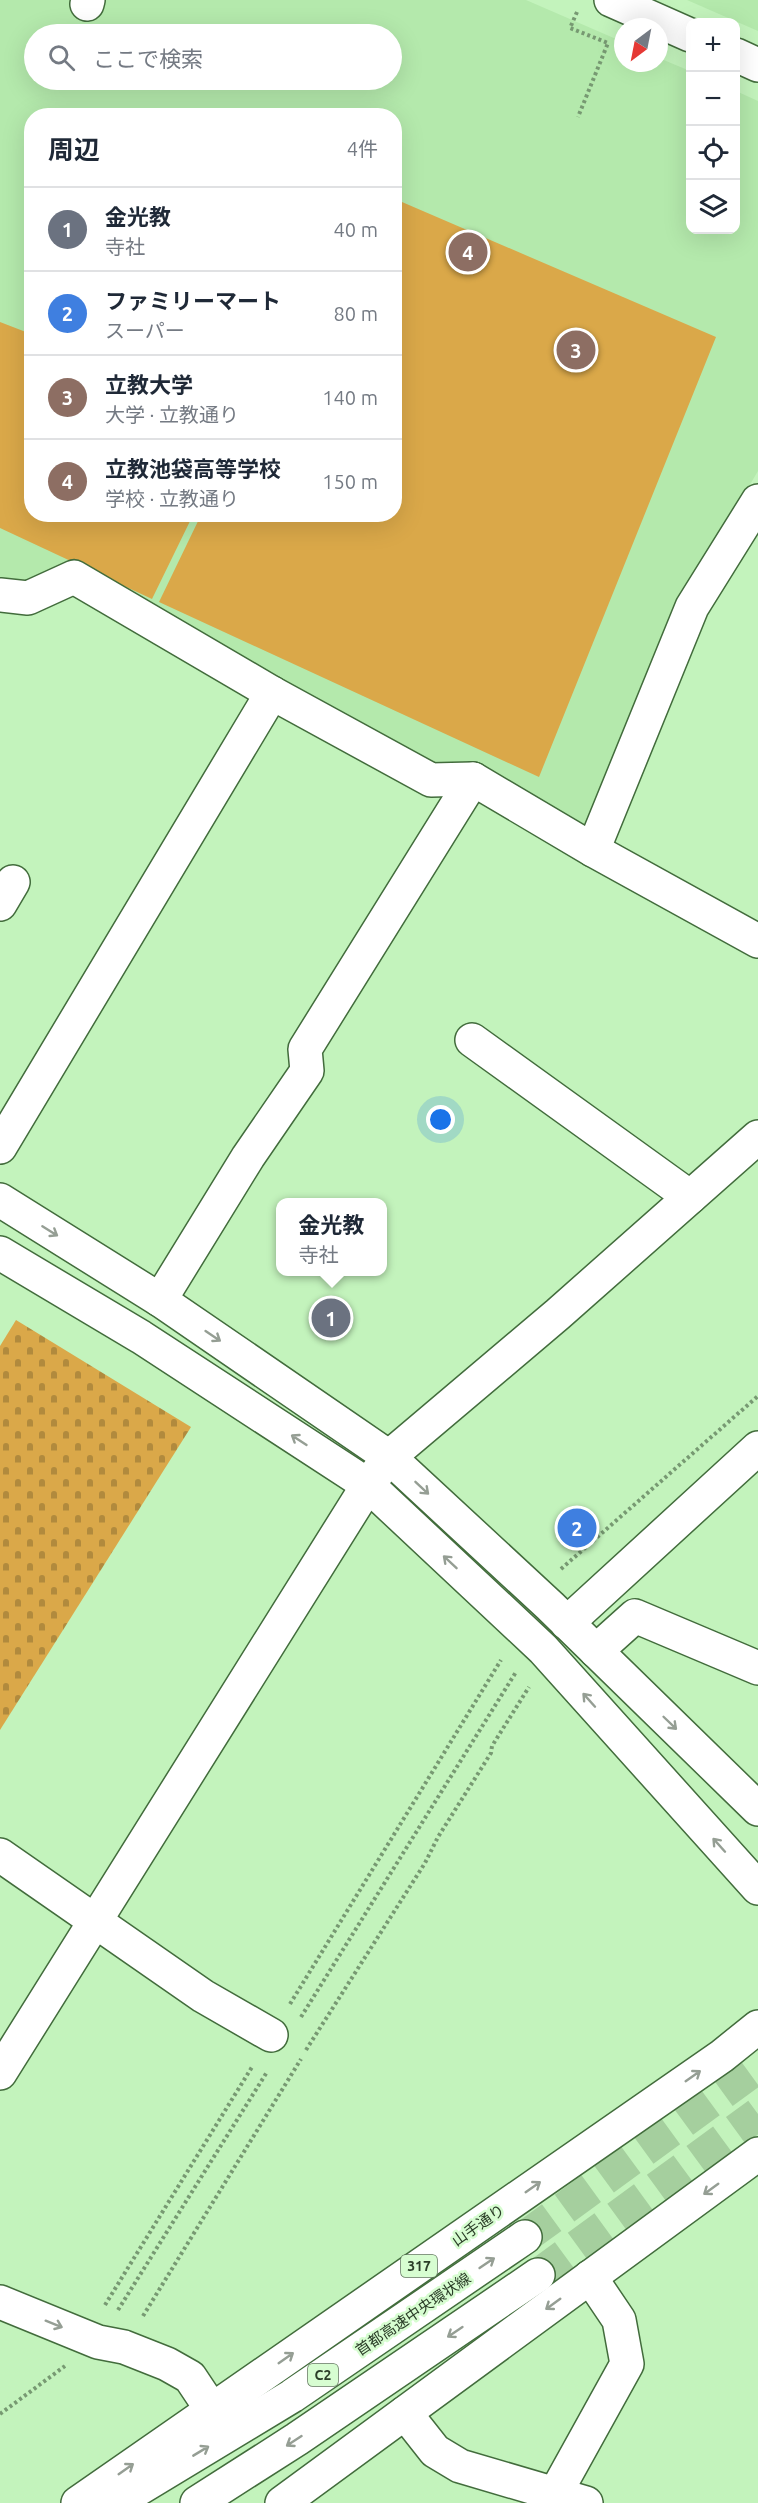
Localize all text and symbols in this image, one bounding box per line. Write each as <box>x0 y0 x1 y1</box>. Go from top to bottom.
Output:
north arrow <box>614 18 668 72</box>
map controls <box>686 18 740 234</box>
button: + <box>686 18 740 72</box>
search box <box>24 24 402 90</box>
icon: search <box>45 41 78 74</box>
text: ここで検索 <box>93 46 203 71</box>
button: − <box>686 72 740 126</box>
button: locate <box>686 126 740 180</box>
text: 周辺 <box>48 135 100 164</box>
text: 4件 <box>347 137 378 160</box>
button: layers <box>686 180 740 234</box>
text: 金光教 <box>105 204 171 229</box>
text: 1 <box>62 218 73 241</box>
text: 40 m <box>334 218 378 241</box>
pin: 4 <box>448 230 488 274</box>
text: 寺社 <box>105 235 145 258</box>
text: ファミリーマート <box>105 288 281 313</box>
text: 2 <box>62 302 73 325</box>
text: 80 m <box>334 302 378 325</box>
text: スーパー <box>105 319 185 342</box>
pin: 3 <box>556 328 596 372</box>
text: 立教大学 <box>105 372 193 397</box>
text: 3 <box>62 386 73 409</box>
text: 140 m <box>322 386 378 409</box>
text: 大学 · 立教通り <box>105 403 239 426</box>
text: 立教池袋高等学校 <box>105 456 281 481</box>
text: 4 <box>62 470 73 493</box>
text: 150 m <box>322 470 378 493</box>
text: 学校 · 立教通り <box>105 487 239 510</box>
your location <box>426 1105 455 1134</box>
popup <box>276 1198 387 1276</box>
text: 金光教 <box>298 1212 365 1237</box>
one-way arrow <box>41 1225 58 1237</box>
text: 寺社 <box>298 1243 338 1266</box>
pin: 1 <box>312 1296 350 1340</box>
one-way arrow <box>205 1330 221 1342</box>
one-way arrow <box>291 1434 308 1446</box>
one-way arrow <box>414 1480 429 1495</box>
pin: 2 <box>558 1506 596 1550</box>
one-way arrow <box>443 1555 458 1570</box>
one-way arrow <box>582 1692 596 1707</box>
one-way arrow <box>662 1716 677 1730</box>
one-way arrow <box>712 1838 726 1853</box>
one-way arrow <box>685 2070 701 2082</box>
one-way arrow <box>524 2181 541 2193</box>
one-way arrow <box>703 2182 719 2195</box>
street label: 山手通り <box>449 2201 507 2249</box>
road number: 317 <box>401 2255 437 2277</box>
one-way arrow <box>478 2257 495 2269</box>
street label: 首都高速中央環状線 <box>352 2269 474 2359</box>
one-way arrow <box>546 2297 562 2310</box>
one-way arrow <box>45 2319 63 2330</box>
one-way arrow <box>447 2326 464 2338</box>
one-way arrow <box>278 2352 294 2364</box>
road number: C2 <box>308 2364 338 2386</box>
one-way arrow <box>286 2436 303 2448</box>
one-way arrow <box>192 2445 209 2457</box>
one-way arrow <box>118 2463 134 2475</box>

